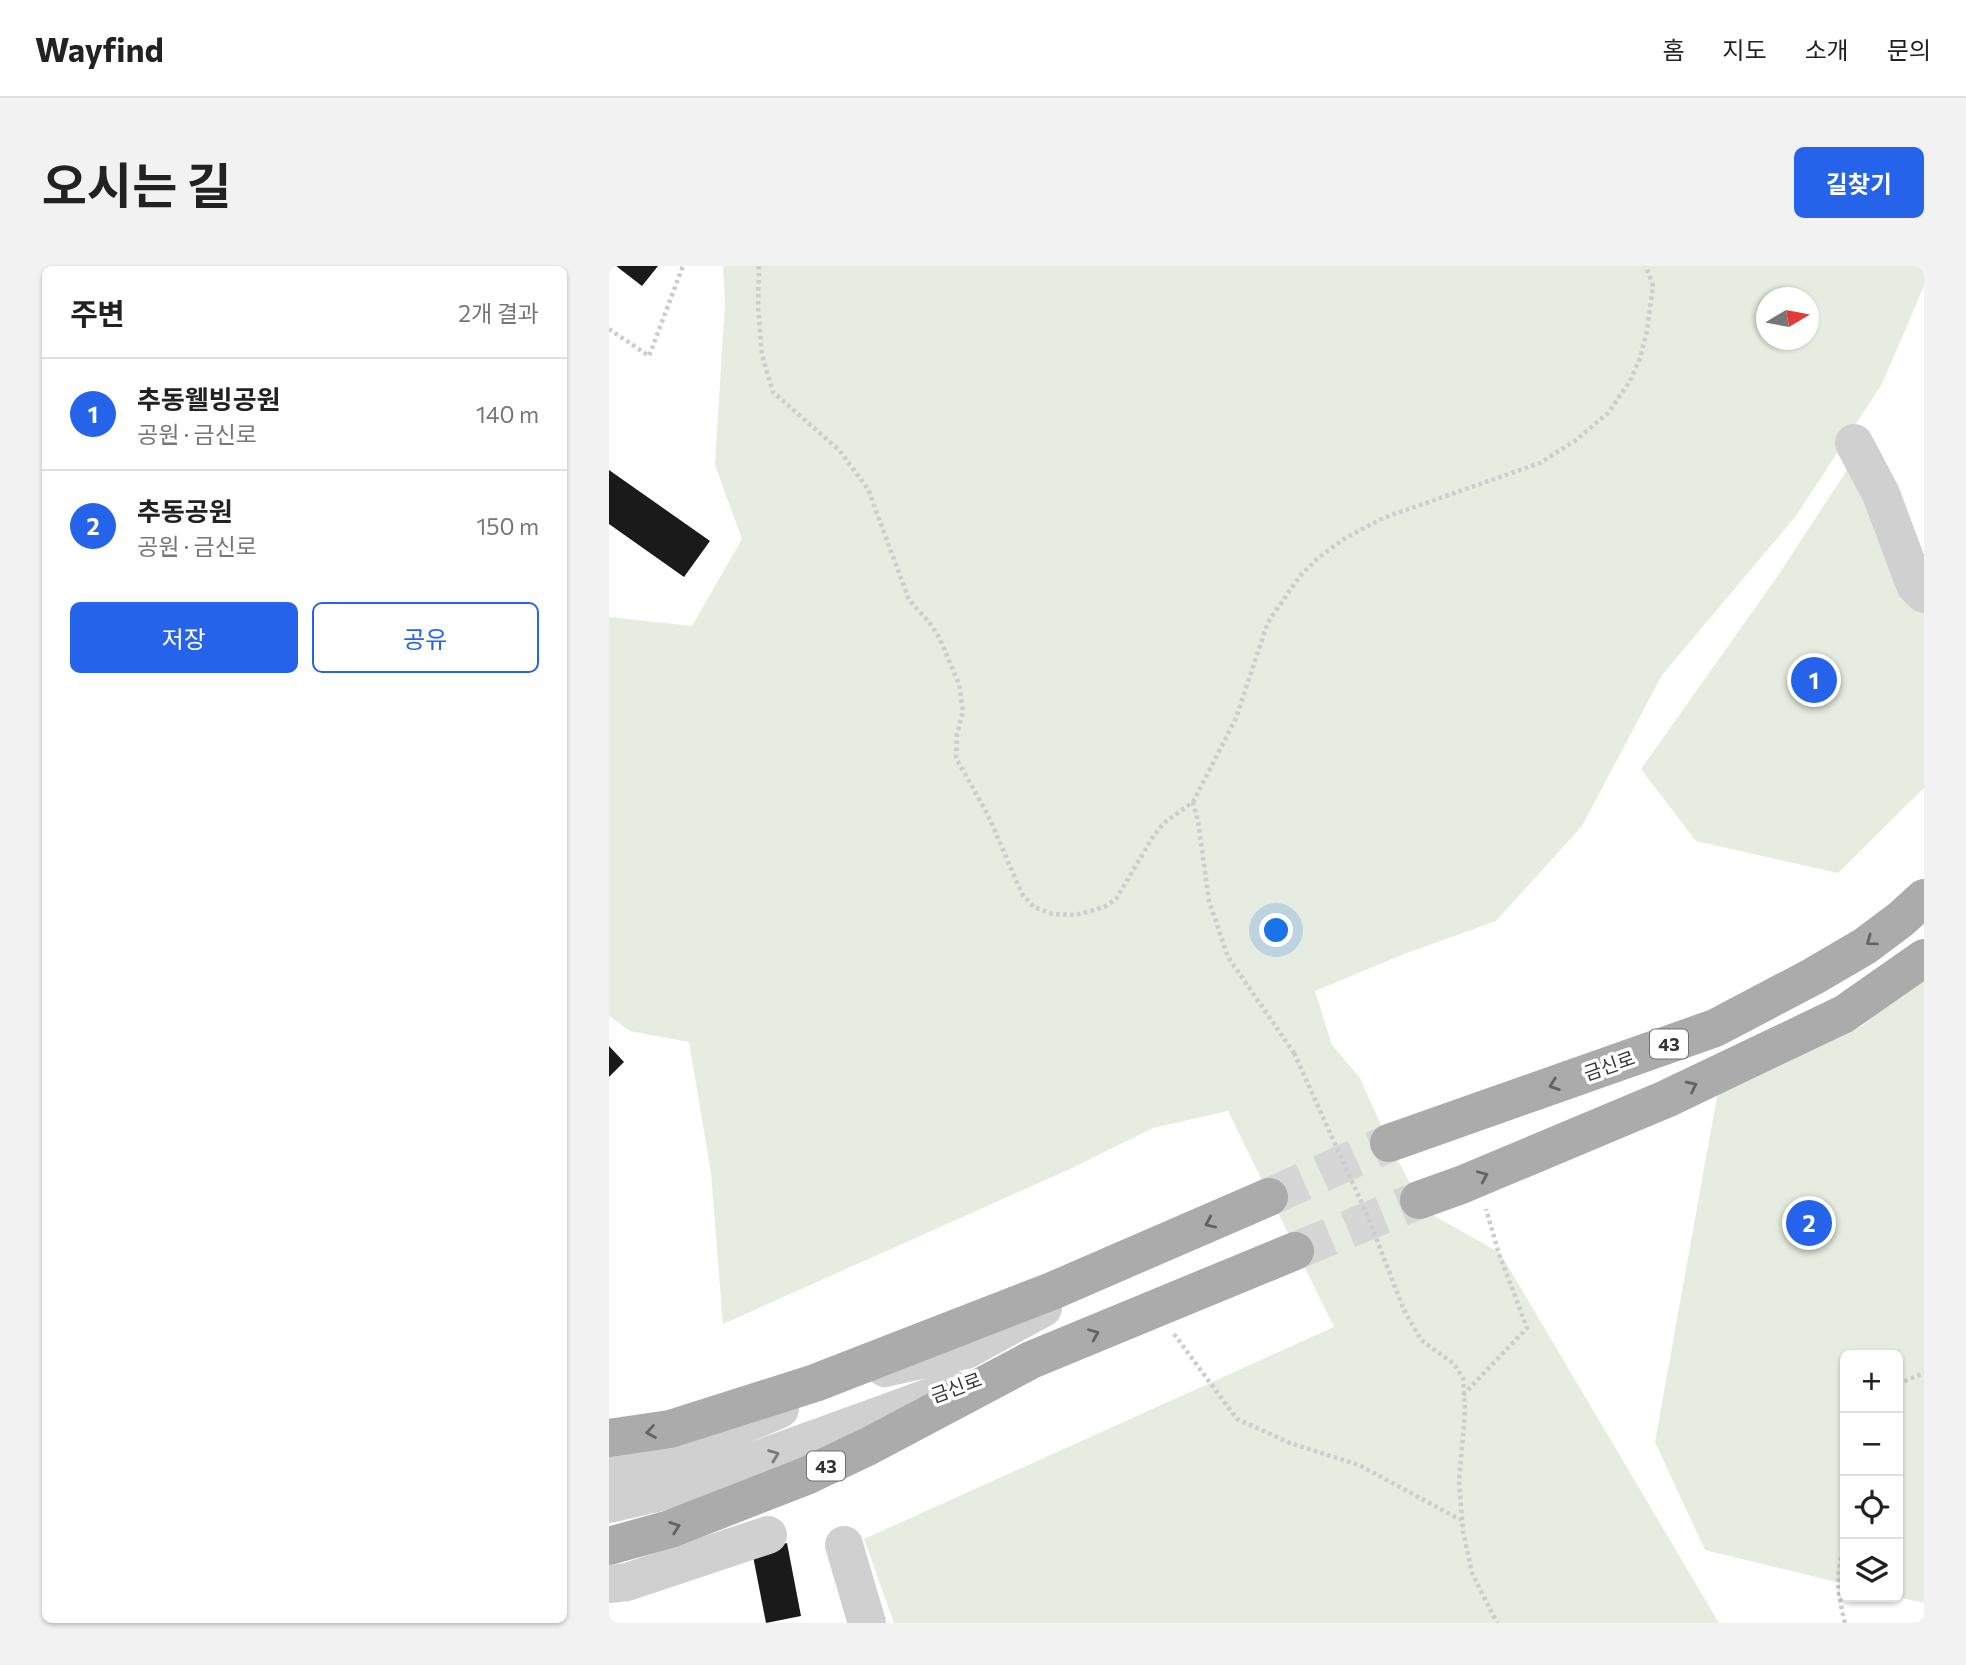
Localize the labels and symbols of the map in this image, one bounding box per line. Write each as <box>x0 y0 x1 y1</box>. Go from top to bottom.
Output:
north arrow <box>1756 287 1819 350</box>
pin: 1 <box>1791 654 1837 706</box>
your location <box>1259 913 1293 947</box>
one-way arrow <box>1867 933 1879 945</box>
road number: 43 <box>1650 1030 1688 1058</box>
street label: 금신로 <box>1580 1046 1638 1084</box>
one-way arrow <box>1548 1077 1560 1091</box>
one-way arrow <box>1685 1080 1697 1094</box>
one-way arrow <box>1476 1170 1488 1184</box>
pin: 2 <box>1786 1197 1832 1249</box>
one-way arrow <box>1205 1215 1217 1229</box>
one-way arrow <box>1087 1328 1100 1342</box>
street label: 금신로 <box>927 1367 985 1407</box>
one-way arrow <box>645 1424 656 1439</box>
one-way arrow <box>768 1449 780 1463</box>
road number: 43 <box>807 1451 845 1480</box>
one-way arrow <box>668 1521 680 1535</box>

